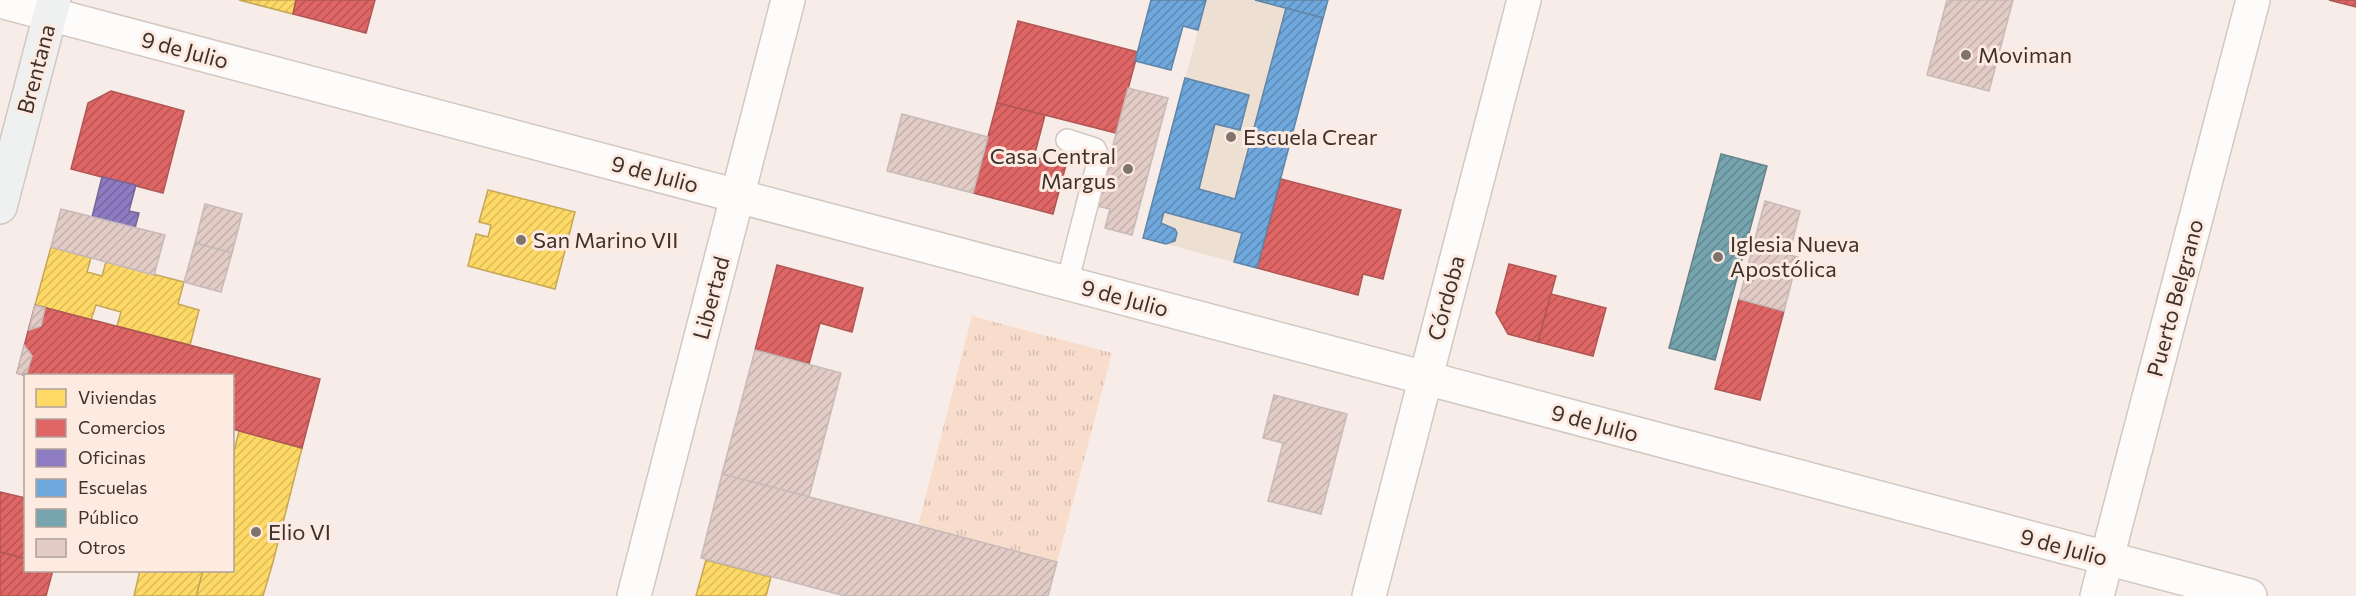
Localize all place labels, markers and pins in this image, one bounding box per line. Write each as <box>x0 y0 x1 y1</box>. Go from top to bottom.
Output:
place label: Moviman <box>1978 41 2072 68</box>
marker: Moviman <box>1959 48 1973 62</box>
place label: Escuela Crear <box>1243 123 1378 150</box>
marker: Escuela Crear <box>1224 130 1238 144</box>
place label: Casa Central Margus <box>990 142 1116 194</box>
marker: Casa Central Margus <box>1121 162 1135 176</box>
place label: San Marino VII <box>533 226 678 253</box>
place label: Iglesia Nueva Apostólica <box>1730 230 1859 282</box>
marker: San Marino VII <box>514 233 528 247</box>
marker: Iglesia Nueva Apostólica <box>1711 250 1725 264</box>
place label: Elio VI <box>268 518 331 545</box>
marker: Elio VI <box>249 525 263 539</box>

